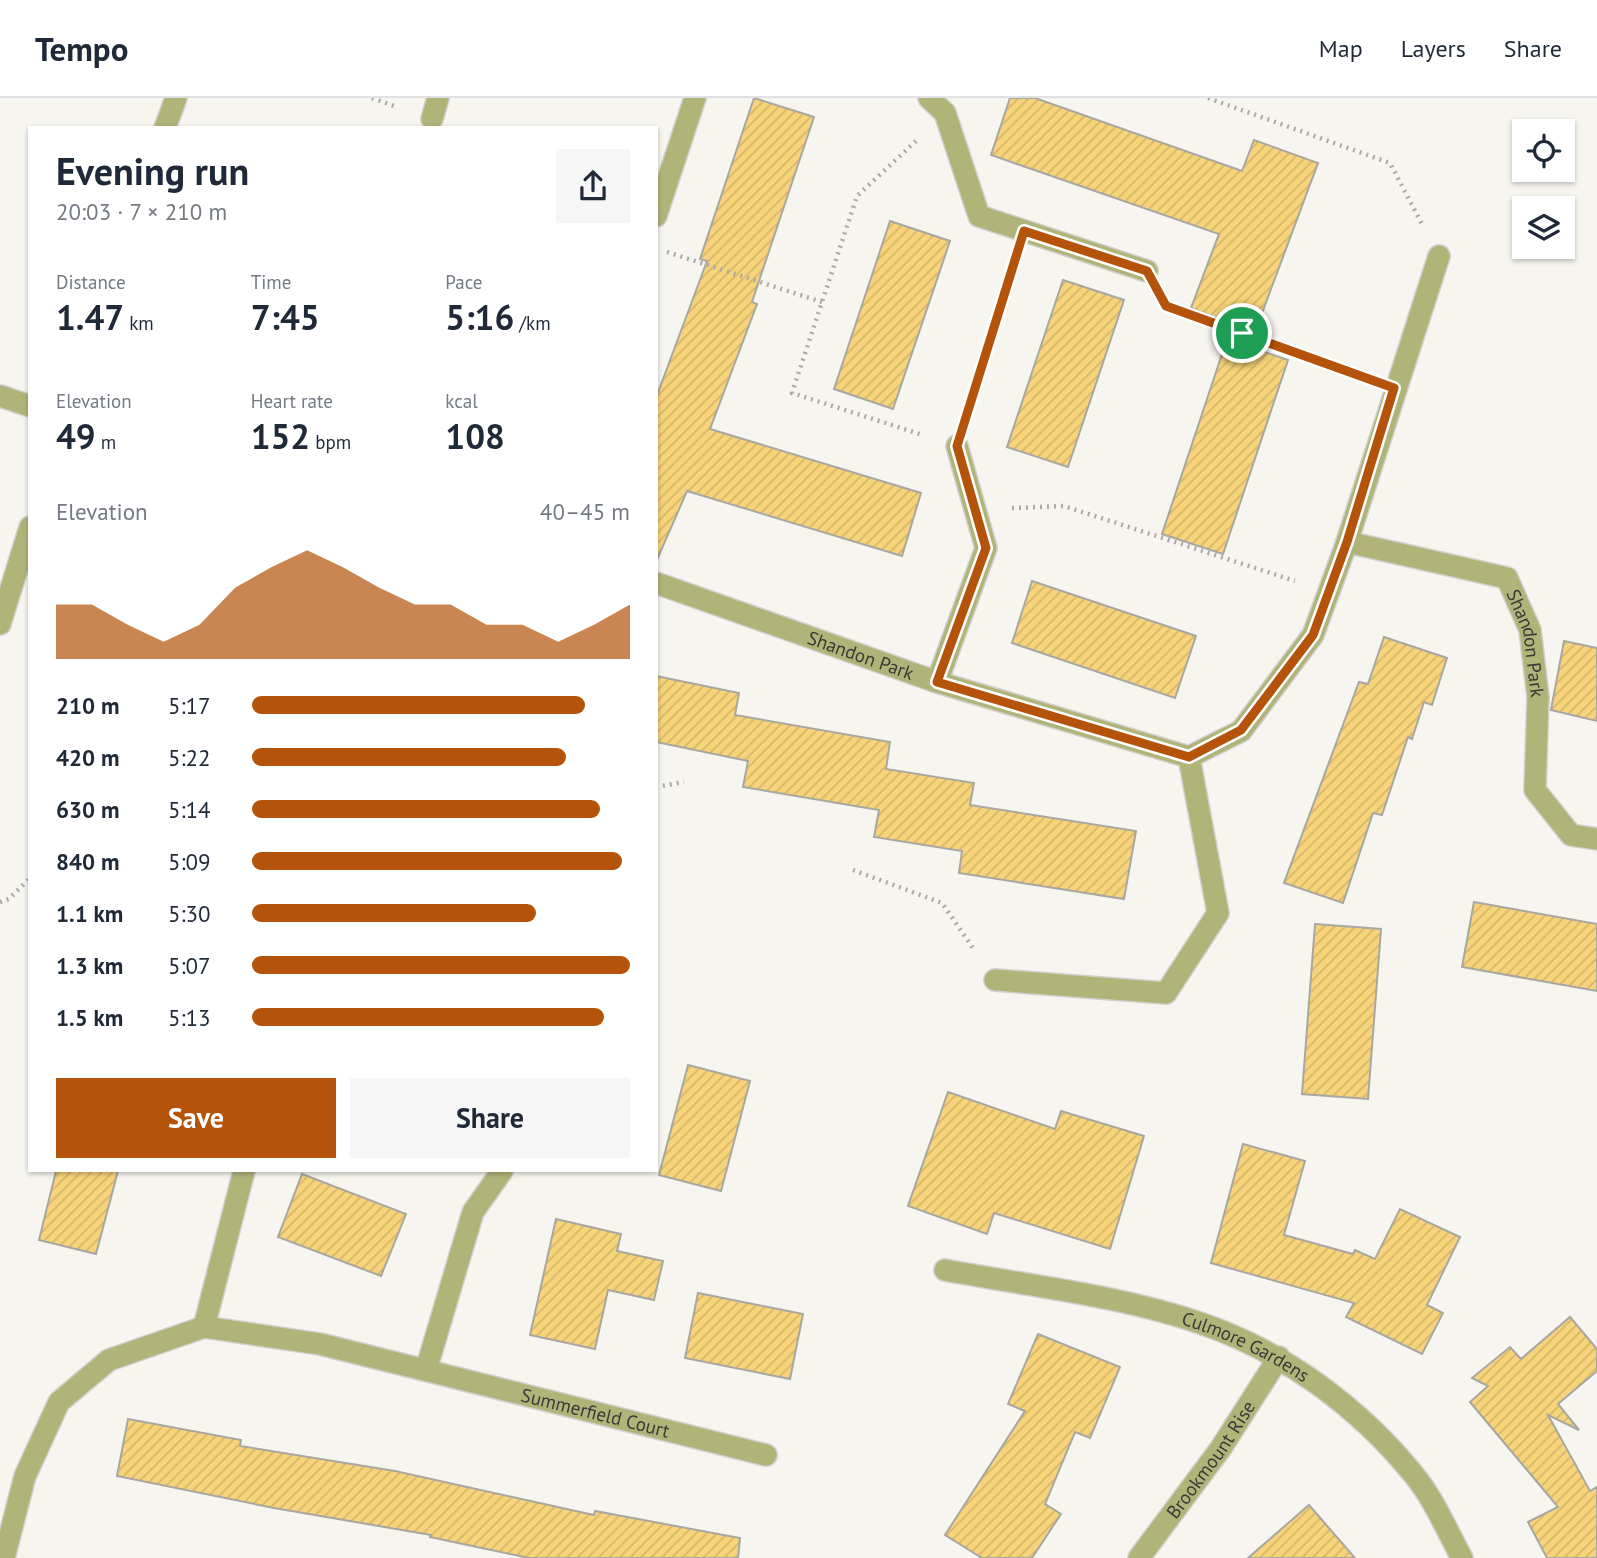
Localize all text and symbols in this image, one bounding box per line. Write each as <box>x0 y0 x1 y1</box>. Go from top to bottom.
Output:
text: Tempo <box>35 27 128 70</box>
text: Map <box>1319 33 1363 64</box>
text: Layers <box>1401 33 1466 64</box>
text: Share <box>1504 33 1562 64</box>
map controls <box>1512 119 1575 259</box>
button: locate <box>1512 119 1575 182</box>
text: Evening run <box>56 146 249 195</box>
button: share <box>556 149 630 223</box>
button: layers <box>1512 196 1575 259</box>
text: 20:03 · 7 × 210 m <box>56 197 227 226</box>
text: Distance <box>56 270 126 294</box>
text: Time <box>251 270 291 294</box>
text: Pace <box>445 270 483 294</box>
text: 1.47 <box>56 294 124 340</box>
text: 7:45 <box>251 294 320 340</box>
text: 5:16 <box>445 294 514 340</box>
pin <box>1212 303 1272 363</box>
text: km <box>124 311 154 335</box>
text: /km <box>514 311 551 335</box>
icon: arrive <box>1223 314 1261 352</box>
text: Elevation <box>56 389 132 413</box>
text: Heart rate <box>251 389 333 413</box>
text: kcal <box>445 389 478 413</box>
text: 49 <box>56 413 96 459</box>
text: 152 <box>251 413 310 459</box>
text: 108 <box>445 413 505 459</box>
text: m <box>96 430 116 454</box>
text: bpm <box>310 430 351 454</box>
text: Elevation <box>56 497 148 526</box>
text: 40–45 m <box>540 497 630 526</box>
street label: Shandon Park <box>1501 585 1550 699</box>
street label: Shandon Park <box>804 625 917 685</box>
text: 210 m <box>56 691 119 720</box>
text: 5:17 <box>168 691 211 720</box>
text: 420 m <box>56 743 119 772</box>
text: 5:22 <box>168 743 211 772</box>
text: 630 m <box>56 795 119 824</box>
text: 5:14 <box>168 795 211 824</box>
text: 840 m <box>56 847 119 876</box>
text: 5:09 <box>168 847 211 876</box>
text: 1.1 km <box>56 899 123 928</box>
text: 5:30 <box>168 899 211 928</box>
text: 1.3 km <box>56 951 123 980</box>
text: 5:07 <box>168 951 211 980</box>
text: 1.5 km <box>56 1003 123 1032</box>
text: 5:13 <box>168 1003 211 1032</box>
button: Save <box>56 1078 336 1158</box>
button: Share <box>350 1078 630 1158</box>
street label: Culmore Gardens <box>1179 1306 1314 1387</box>
street label: Summerfield Court <box>519 1383 673 1443</box>
street label: Brookmount Rise <box>1161 1396 1260 1523</box>

